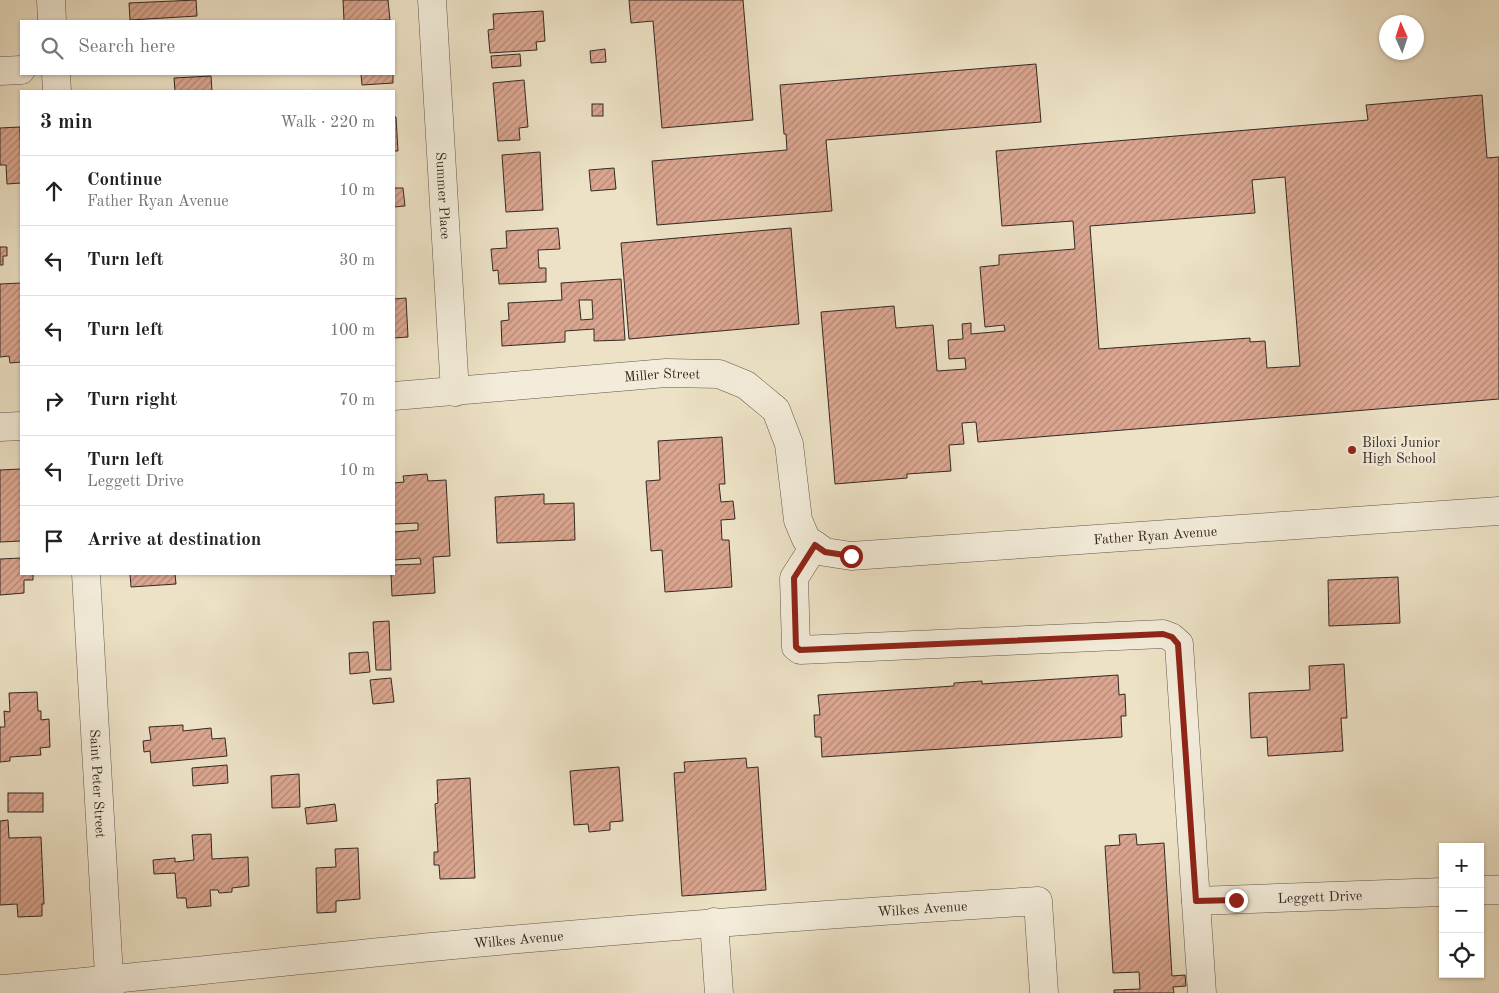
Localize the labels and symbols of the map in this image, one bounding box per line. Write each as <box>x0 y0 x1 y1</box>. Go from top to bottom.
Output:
north arrow <box>1379 15 1424 60</box>
street label: Summer Place <box>433 152 452 240</box>
street label: Miller Street <box>623 367 700 385</box>
place label: Biloxi Junior High School <box>1362 436 1440 466</box>
marker: Biloxi Junior High School <box>1346 444 1358 456</box>
street label: Father Ryan Avenue <box>1093 525 1218 547</box>
route start <box>840 545 863 568</box>
street label: Saint Peter Street <box>87 729 107 839</box>
route end <box>1225 889 1248 912</box>
street label: Leggett Drive <box>1277 889 1363 906</box>
street label: Wilkes Avenue <box>877 899 968 919</box>
street label: Wilkes Avenue <box>473 929 564 951</box>

